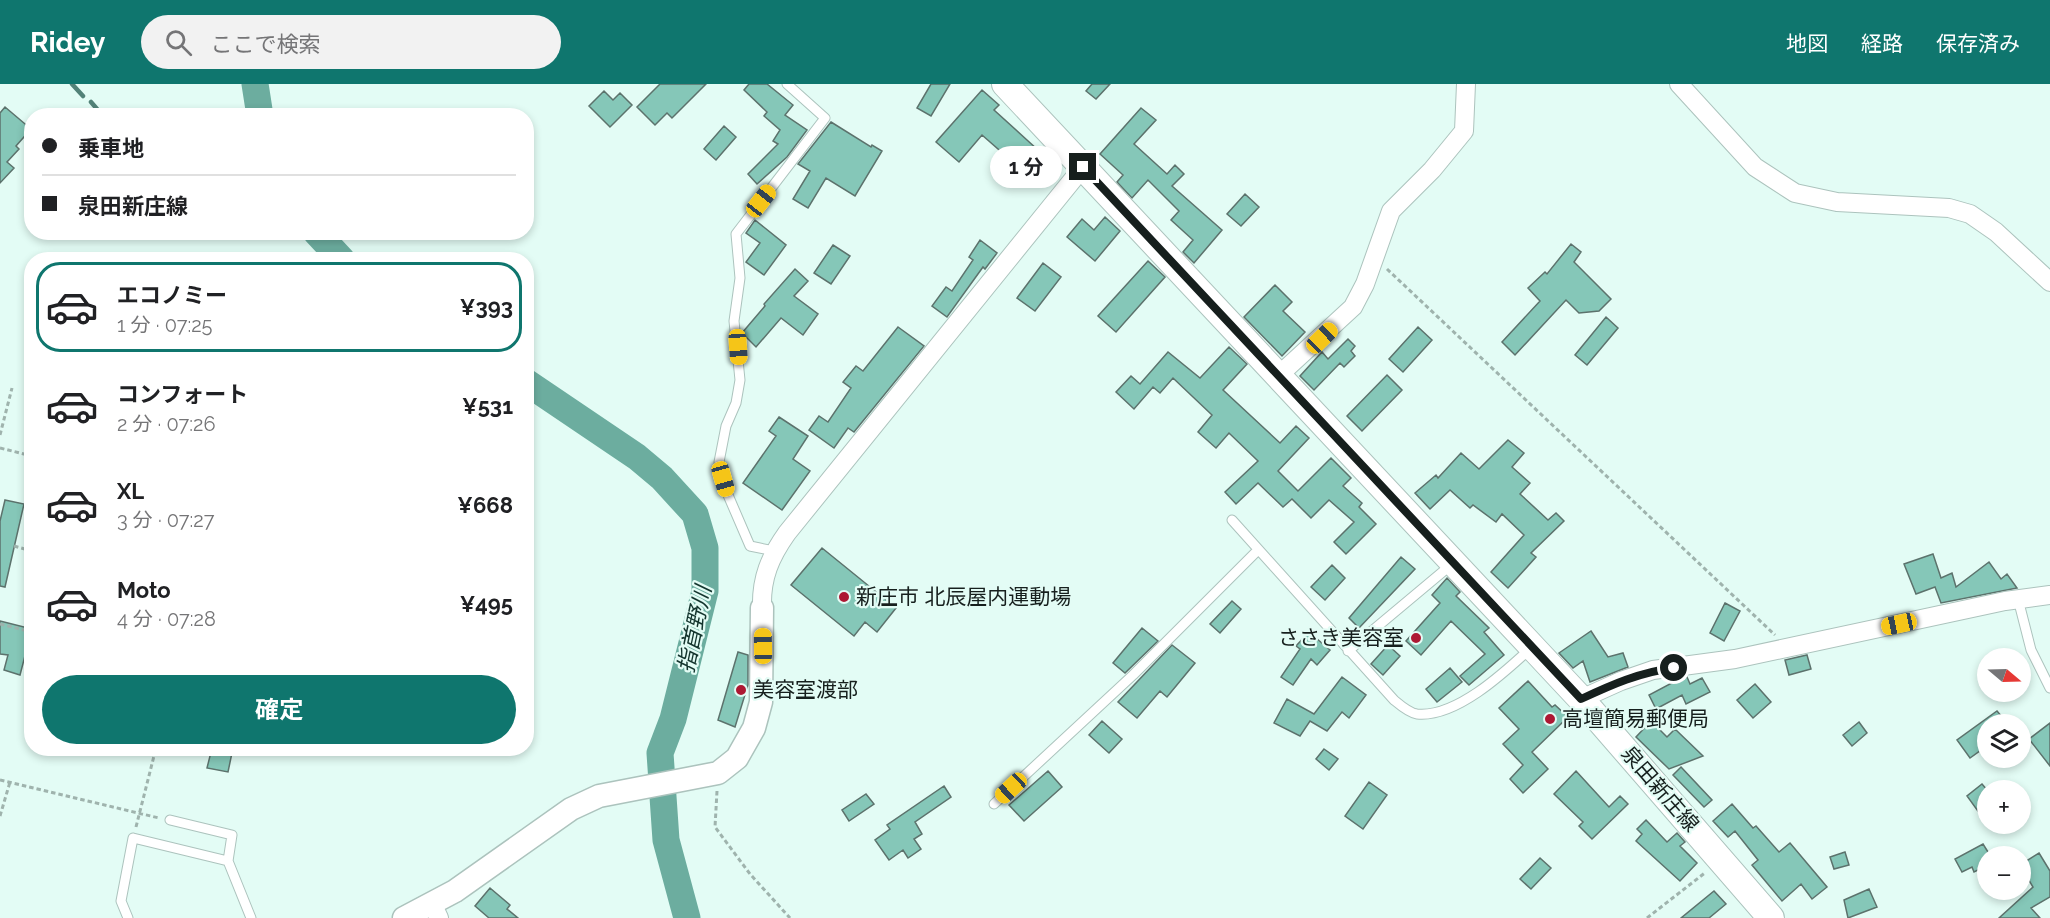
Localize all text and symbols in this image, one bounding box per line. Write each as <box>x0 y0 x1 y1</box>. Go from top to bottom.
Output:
search box <box>141 15 561 69</box>
text: Ridey <box>30 26 105 59</box>
icon: search <box>162 26 195 59</box>
text: ここで検索 <box>210 31 320 57</box>
text: 地図 <box>1786 31 1828 56</box>
text: 経路 <box>1861 31 1903 56</box>
text: 保存済み <box>1936 31 2020 56</box>
text: 乗車地 <box>78 135 144 161</box>
callout: 1 分 <box>990 146 1062 188</box>
route end <box>1069 153 1096 180</box>
text: 1 分 <box>1009 155 1043 179</box>
car <box>743 181 779 221</box>
text: 泉田新庄線 <box>78 193 188 219</box>
icon: car <box>45 280 99 334</box>
text: エコノミー <box>117 282 227 308</box>
text: ¥393 <box>460 294 513 320</box>
text: 1 分 · 07:25 <box>117 313 213 337</box>
car <box>1303 319 1341 357</box>
car <box>728 328 748 366</box>
icon: car <box>45 379 99 433</box>
text: コンフォート <box>117 381 248 407</box>
text: ¥531 <box>462 393 513 419</box>
text: 2 分 · 07:26 <box>117 412 216 436</box>
car <box>709 459 737 499</box>
icon: car <box>45 478 99 532</box>
text: XL <box>117 478 144 504</box>
text: ¥668 <box>457 492 513 518</box>
text: 3 分 · 07:27 <box>117 508 214 532</box>
icon: car <box>45 577 99 631</box>
text: Moto <box>117 577 171 603</box>
water label: 指首野川 <box>672 581 716 675</box>
place label: 新庄市 北辰屋内運動場 <box>856 584 1071 609</box>
marker: 新庄市 北辰屋内運動場 <box>837 590 851 604</box>
text: ¥495 <box>460 591 513 617</box>
text: 4 分 · 07:28 <box>117 607 216 631</box>
car <box>1880 611 1918 637</box>
place label: ささき美容室 <box>1278 625 1404 650</box>
car <box>754 628 772 664</box>
marker: ささき美容室 <box>1409 631 1423 645</box>
north arrow <box>1977 648 2031 702</box>
map controls <box>1977 648 2031 900</box>
route start <box>1660 654 1687 681</box>
button: 確定 <box>42 675 516 744</box>
place label: 美容室渡部 <box>753 677 858 702</box>
marker: 美容室渡部 <box>734 683 748 697</box>
place label: 高壇簡易郵便局 <box>1562 706 1709 731</box>
marker: 高壇簡易郵便局 <box>1543 712 1557 726</box>
button: layers <box>1977 714 2031 768</box>
street label: 泉田新庄線 <box>1617 741 1704 836</box>
car <box>992 769 1030 807</box>
button: + <box>1977 780 2031 834</box>
button: − <box>1977 846 2031 900</box>

